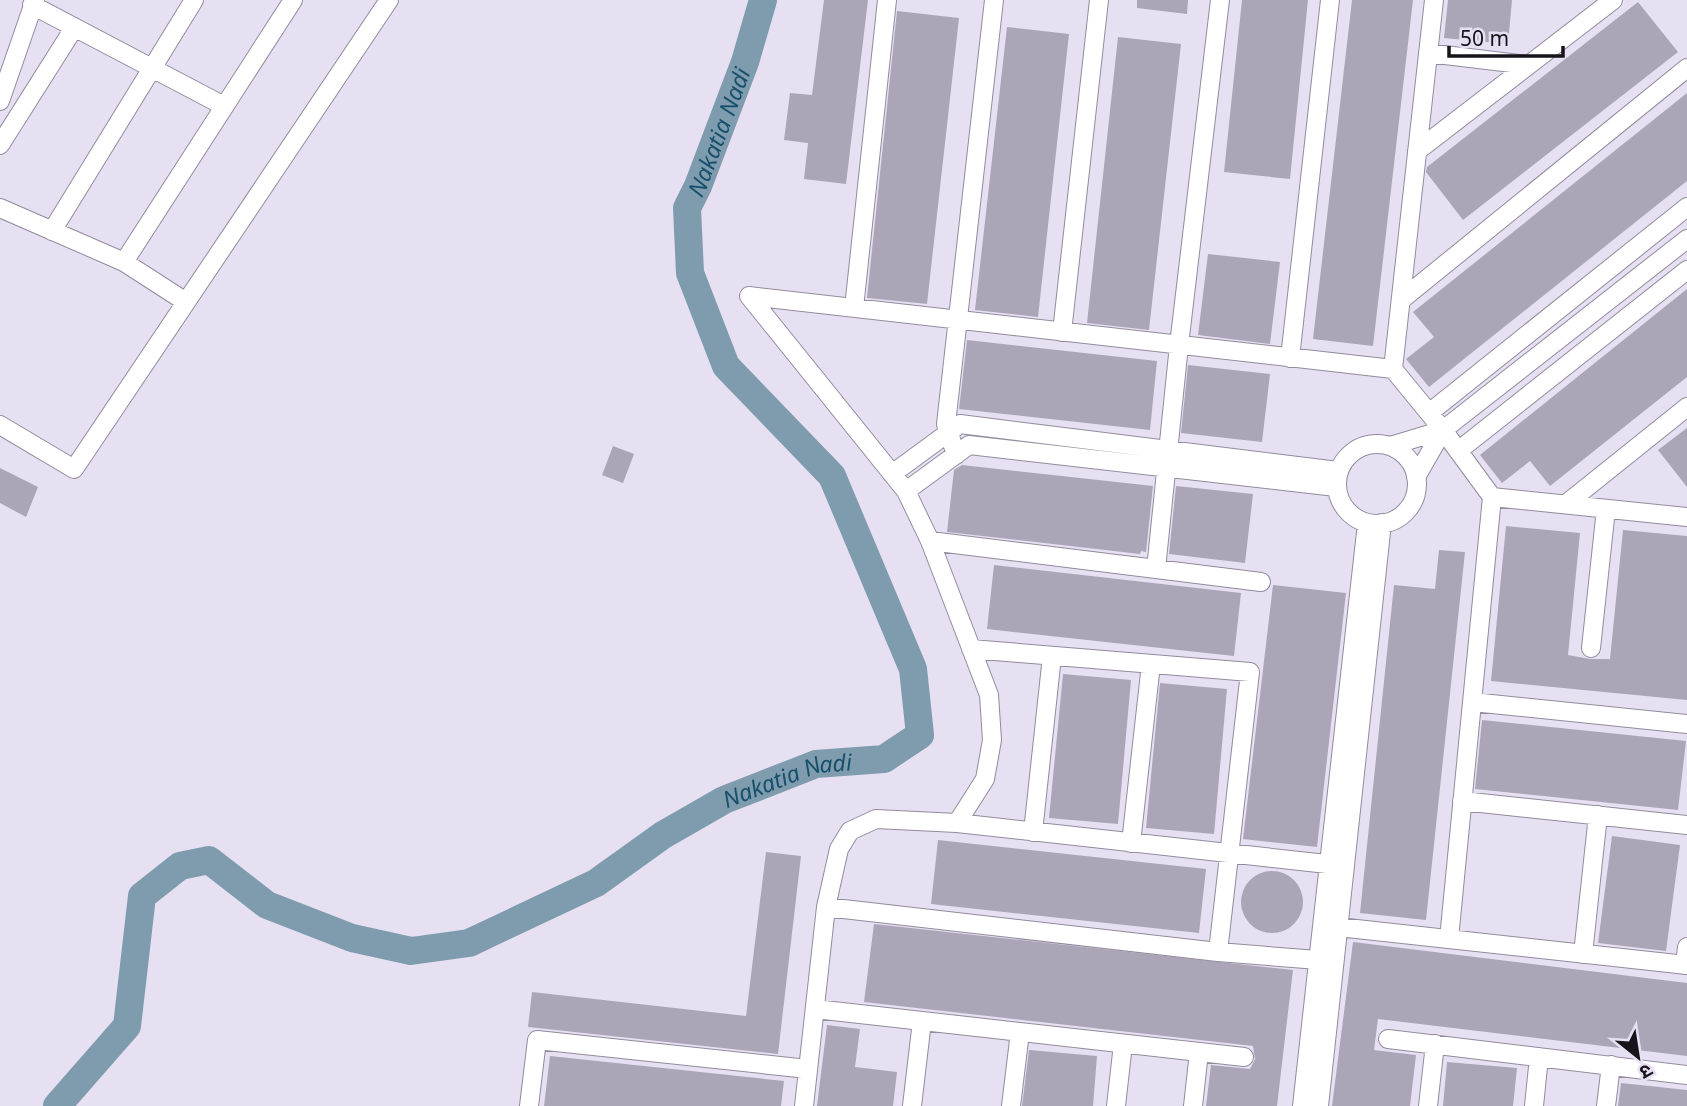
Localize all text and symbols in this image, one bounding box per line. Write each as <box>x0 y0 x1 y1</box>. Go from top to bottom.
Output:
scale bar <box>1449 14 1563 58</box>
text: 50 m <box>1460 24 1509 52</box>
water label: Nakatia Nadi <box>679 62 758 202</box>
water label: Nakatia Nadi <box>718 745 854 815</box>
north arrow <box>1603 1022 1673 1092</box>
text: उ <box>1634 1058 1658 1086</box>

